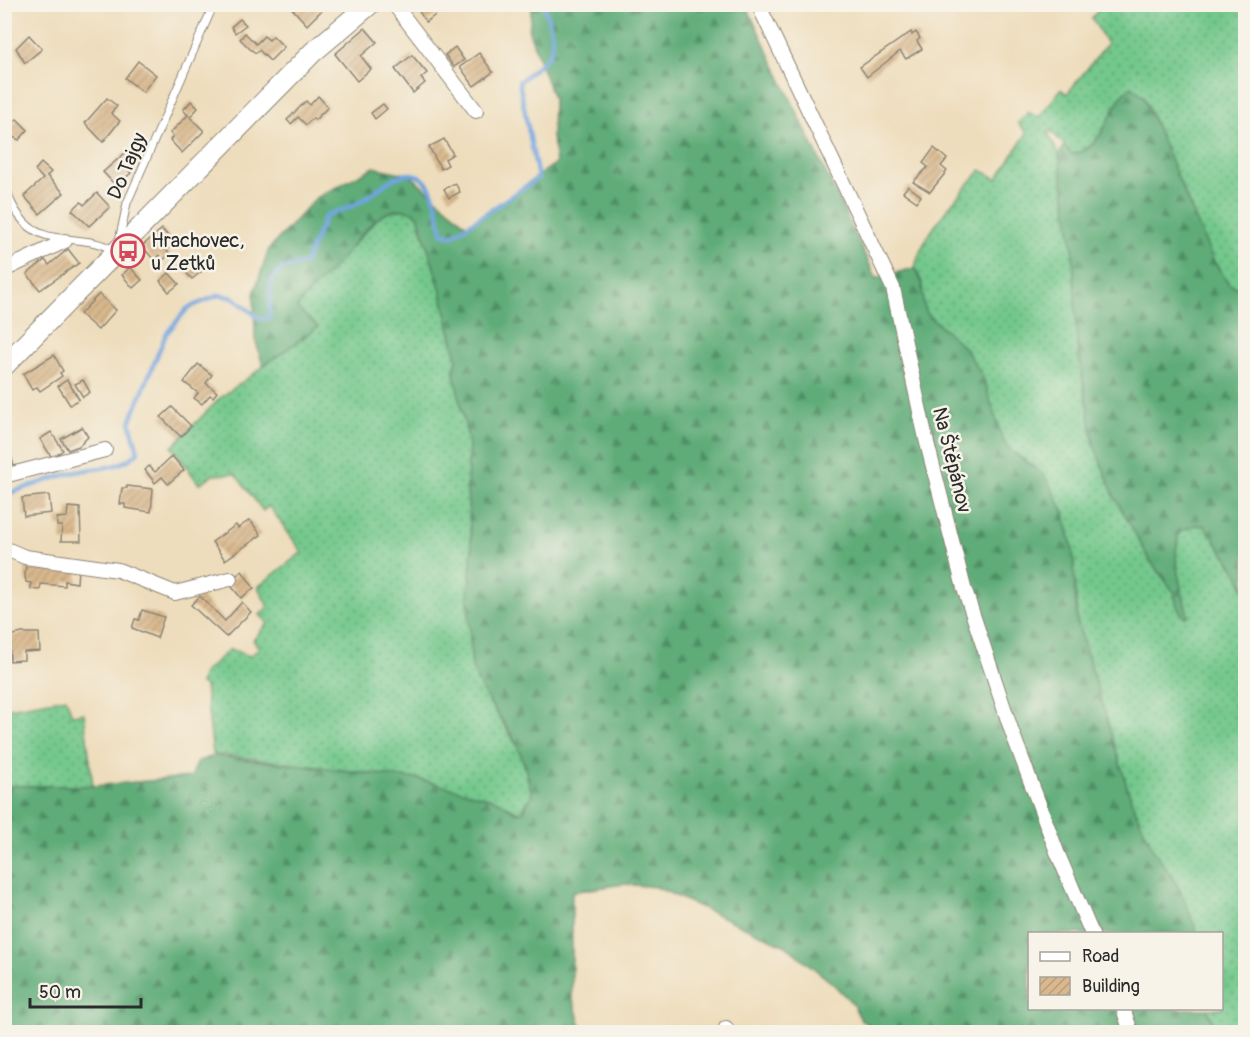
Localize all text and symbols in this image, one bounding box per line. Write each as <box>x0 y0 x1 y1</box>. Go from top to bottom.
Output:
street label: Do Tajgy <box>102 128 152 203</box>
place label: Hrachovec, u Zetků <box>151 228 244 276</box>
bus stop icon: Hrachovec, u Zetků <box>110 233 146 269</box>
street label: Na Štěpánov <box>927 404 978 515</box>
legend <box>1028 932 1223 1010</box>
text: Road <box>1082 945 1119 968</box>
scale bar <box>30 971 141 1009</box>
text: Building <box>1082 975 1140 998</box>
text: 50 m <box>39 981 81 1004</box>

